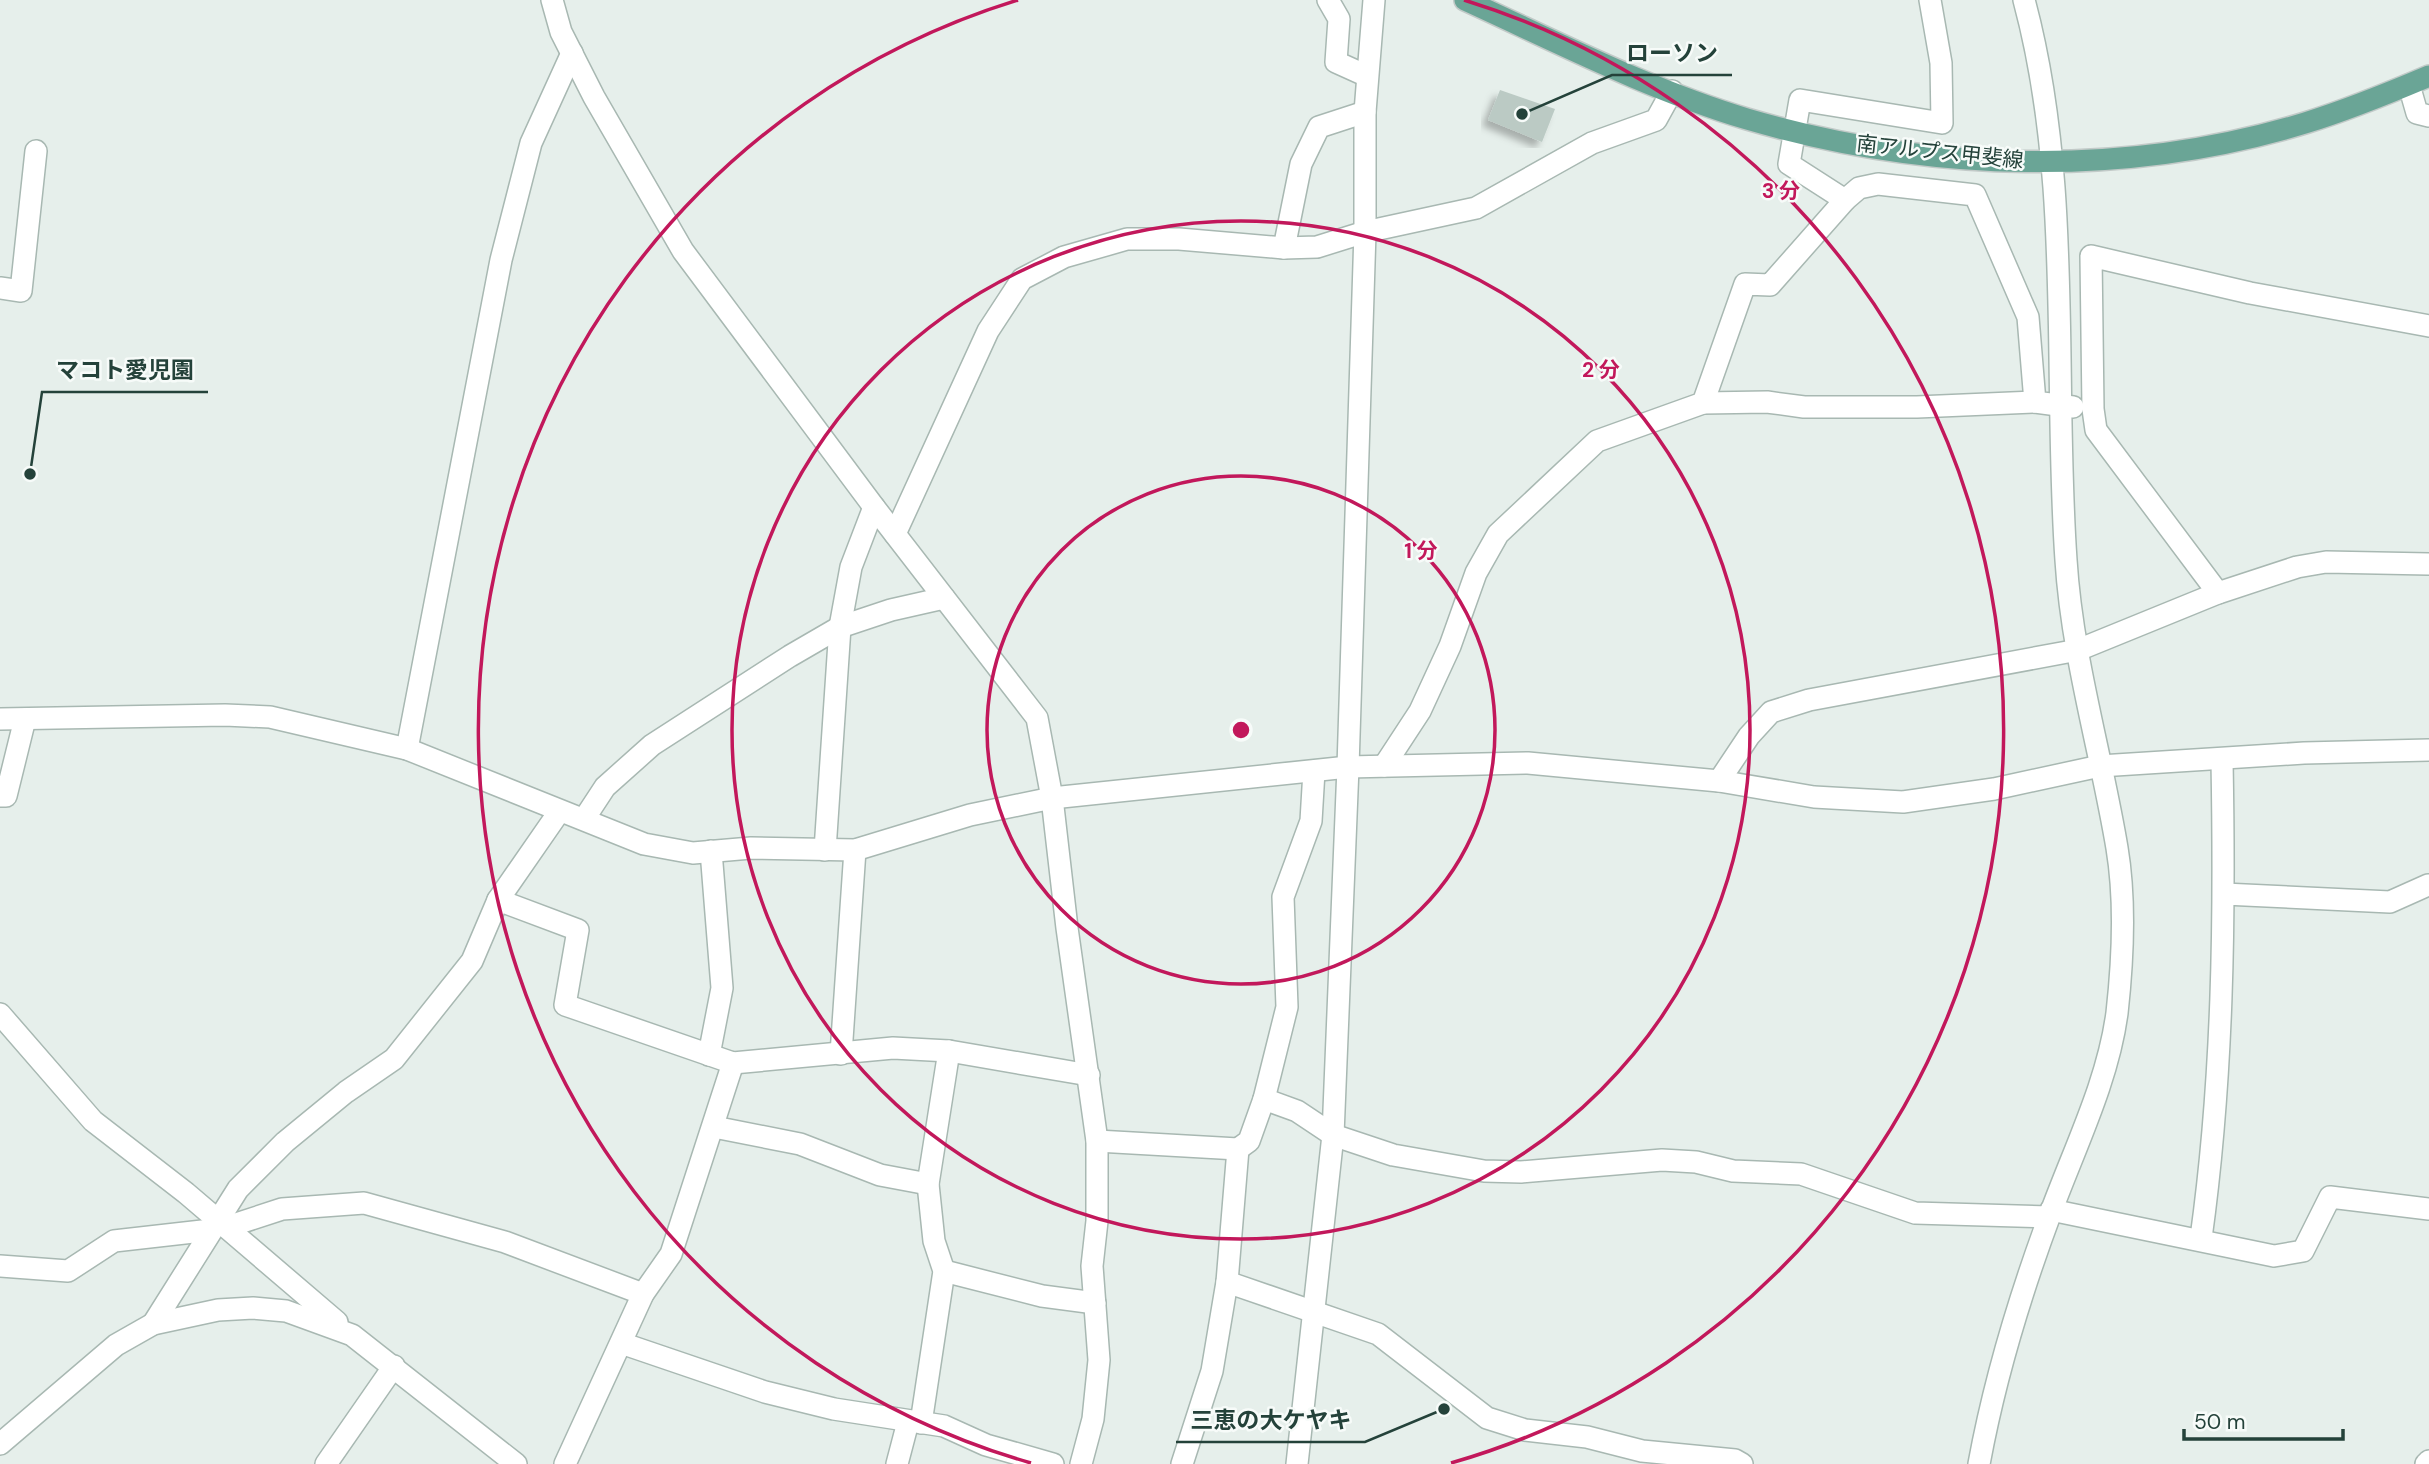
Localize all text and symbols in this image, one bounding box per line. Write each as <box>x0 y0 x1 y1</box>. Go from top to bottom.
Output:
callout: ローソン <box>1612 31 1732 75</box>
text: ローソン <box>1626 38 1718 68</box>
street label: 南アルプス甲斐線 <box>1855 129 2025 175</box>
text: 3 分 <box>1762 177 1800 205</box>
callout: マコト愛児園 <box>42 348 208 392</box>
text: マコト愛児園 <box>56 355 194 385</box>
text: 2 分 <box>1582 356 1620 384</box>
text: 1 分 <box>1404 537 1438 565</box>
centre of rings <box>1229 718 1253 742</box>
callout: 三恵の大ケヤキ <box>1176 1398 1365 1442</box>
scale bar <box>2184 1398 2343 1442</box>
text: 三恵の大ケヤキ <box>1191 1405 1352 1435</box>
text: 50 m <box>2194 1408 2245 1436</box>

